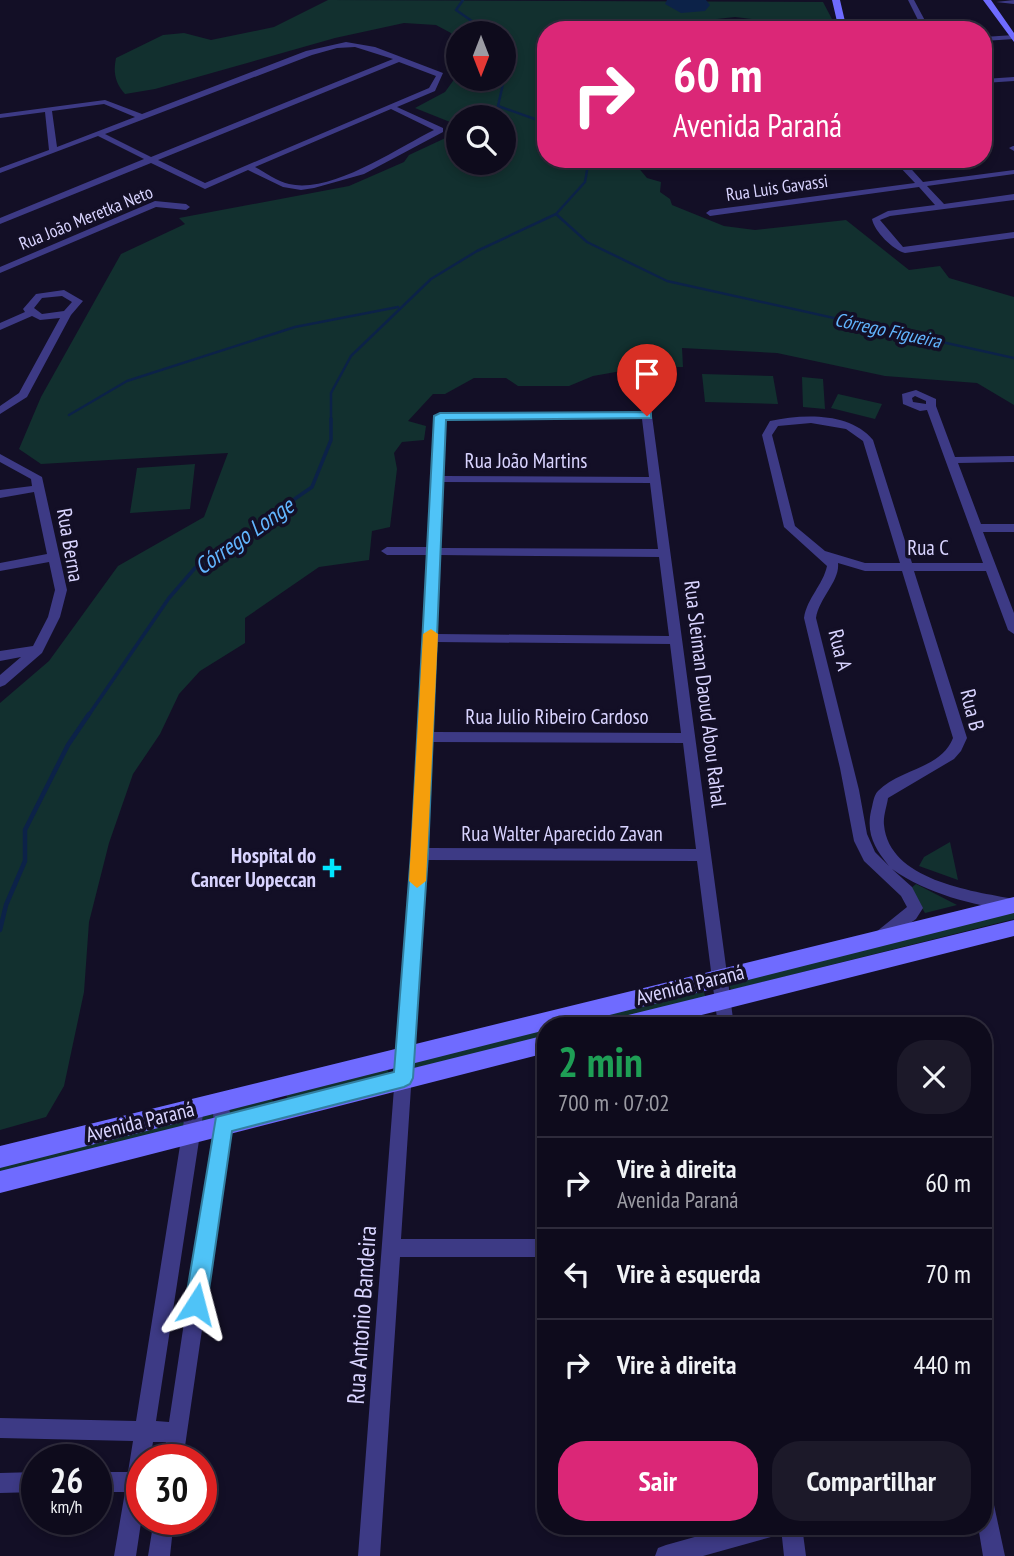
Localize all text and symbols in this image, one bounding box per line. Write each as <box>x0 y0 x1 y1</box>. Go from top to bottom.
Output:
north arrow <box>446 21 516 91</box>
map controls <box>446 21 516 175</box>
text: 60 m <box>673 42 762 106</box>
icon: right <box>558 49 649 140</box>
text: Avenida Paraná <box>673 104 842 146</box>
button: search <box>446 105 516 175</box>
street label: Rua Luis Gavassi <box>725 169 829 206</box>
street label: Rua João Meretka Neto <box>16 180 156 255</box>
water label: Córrego Figueira <box>833 307 945 353</box>
pin <box>617 344 677 416</box>
icon: arrive <box>628 355 666 393</box>
street label: Rua João Martins <box>465 447 587 474</box>
water label: Córrego Longe <box>188 490 300 580</box>
street label: Rua Berna <box>51 506 90 584</box>
street label: Rua C <box>907 534 949 561</box>
street label: Rua Sleiman Daoud Abou Rahal <box>678 579 733 809</box>
street label: Rua A <box>822 627 859 673</box>
street label: Rua B <box>954 686 991 733</box>
street label: Rua Julio Ribeiro Cardoso <box>465 703 649 730</box>
street label: Rua Walter Aparecido Zavan <box>461 820 663 847</box>
place label: Hospital do Cancer Uopeccan <box>191 842 316 893</box>
marker: Hospital do Cancer Uopeccan <box>322 858 342 878</box>
street label: Avenida Paraná <box>633 958 747 1011</box>
text: 2 min <box>558 1034 643 1089</box>
button: close <box>897 1040 971 1114</box>
text: 700 m · 07:02 <box>558 1088 670 1117</box>
street label: Avenida Paraná <box>83 1095 197 1148</box>
text: Vire à direita <box>617 1152 736 1185</box>
icon: right <box>558 1164 596 1202</box>
text: 60 m <box>925 1166 971 1199</box>
text: Avenida Paraná <box>617 1185 738 1214</box>
street label: Rua Antonio Bandeira <box>340 1225 383 1405</box>
icon: left <box>558 1255 596 1293</box>
text: Vire à esquerda <box>617 1257 760 1290</box>
text: 70 m <box>925 1257 971 1290</box>
position arrow <box>159 1267 233 1341</box>
icon: right <box>558 1346 596 1384</box>
text: Vire à direita <box>617 1348 736 1381</box>
text: 440 m <box>913 1348 971 1381</box>
button: Sair <box>558 1441 758 1521</box>
button: Compartilhar <box>772 1441 971 1521</box>
speed limit sign: 30 <box>126 1444 217 1535</box>
text: 26 <box>50 1457 83 1503</box>
text: km/h <box>51 1495 82 1518</box>

